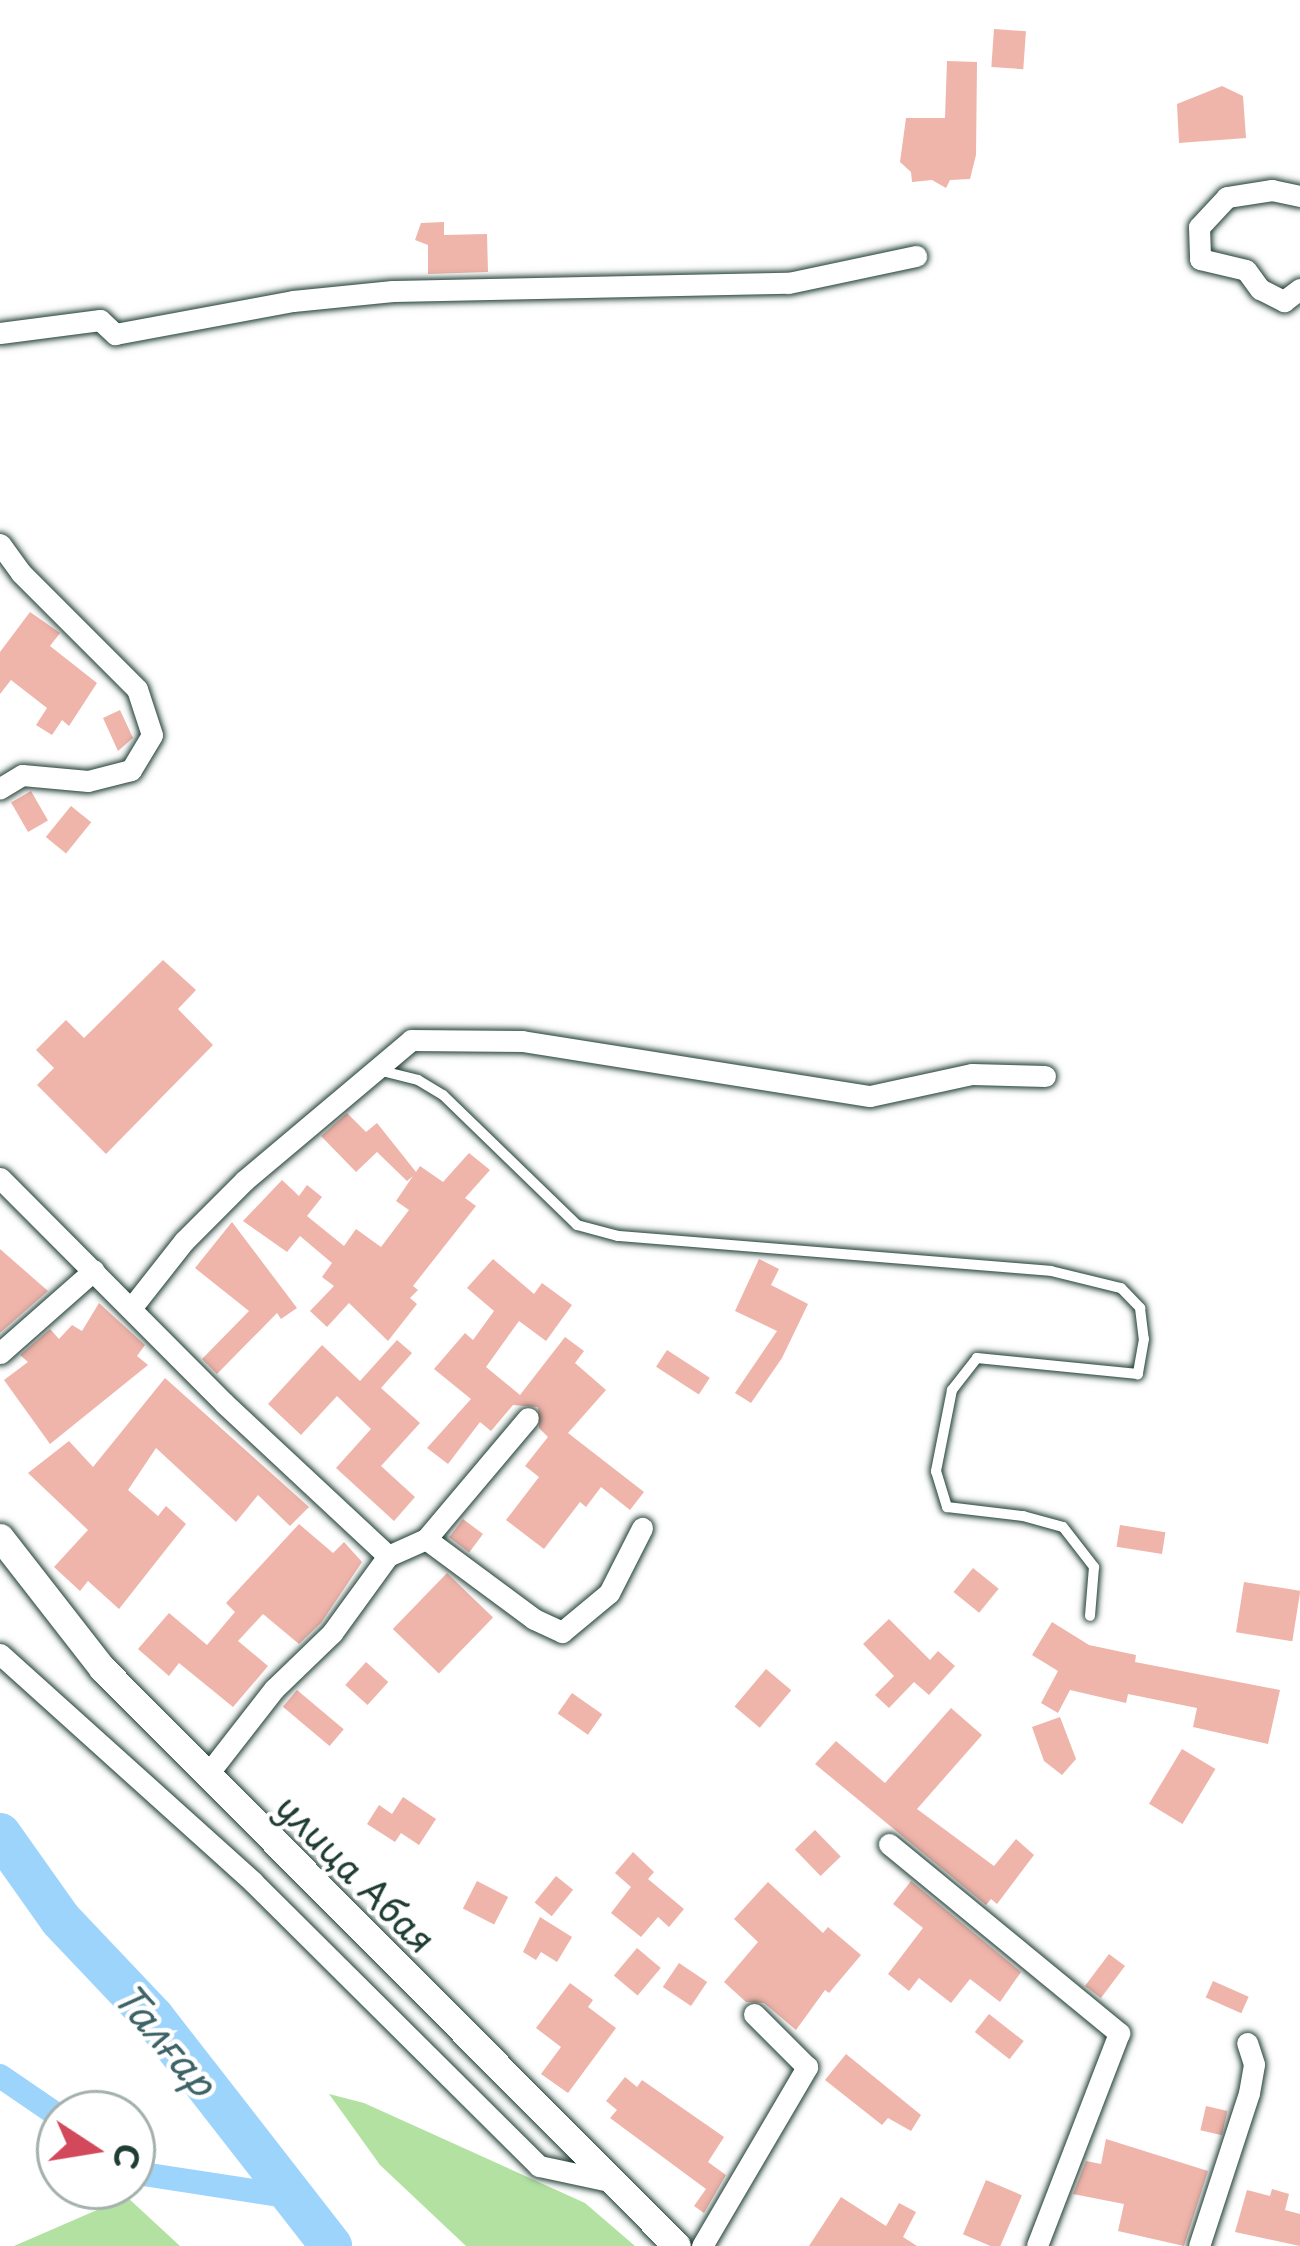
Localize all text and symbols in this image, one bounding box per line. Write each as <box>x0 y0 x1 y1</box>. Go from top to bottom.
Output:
street label: улица Абая <box>267 1784 445 1962</box>
water label: Талғар <box>105 1973 227 2105</box>
north arrow <box>36 2090 156 2210</box>
text: С <box>101 2140 155 2174</box>

